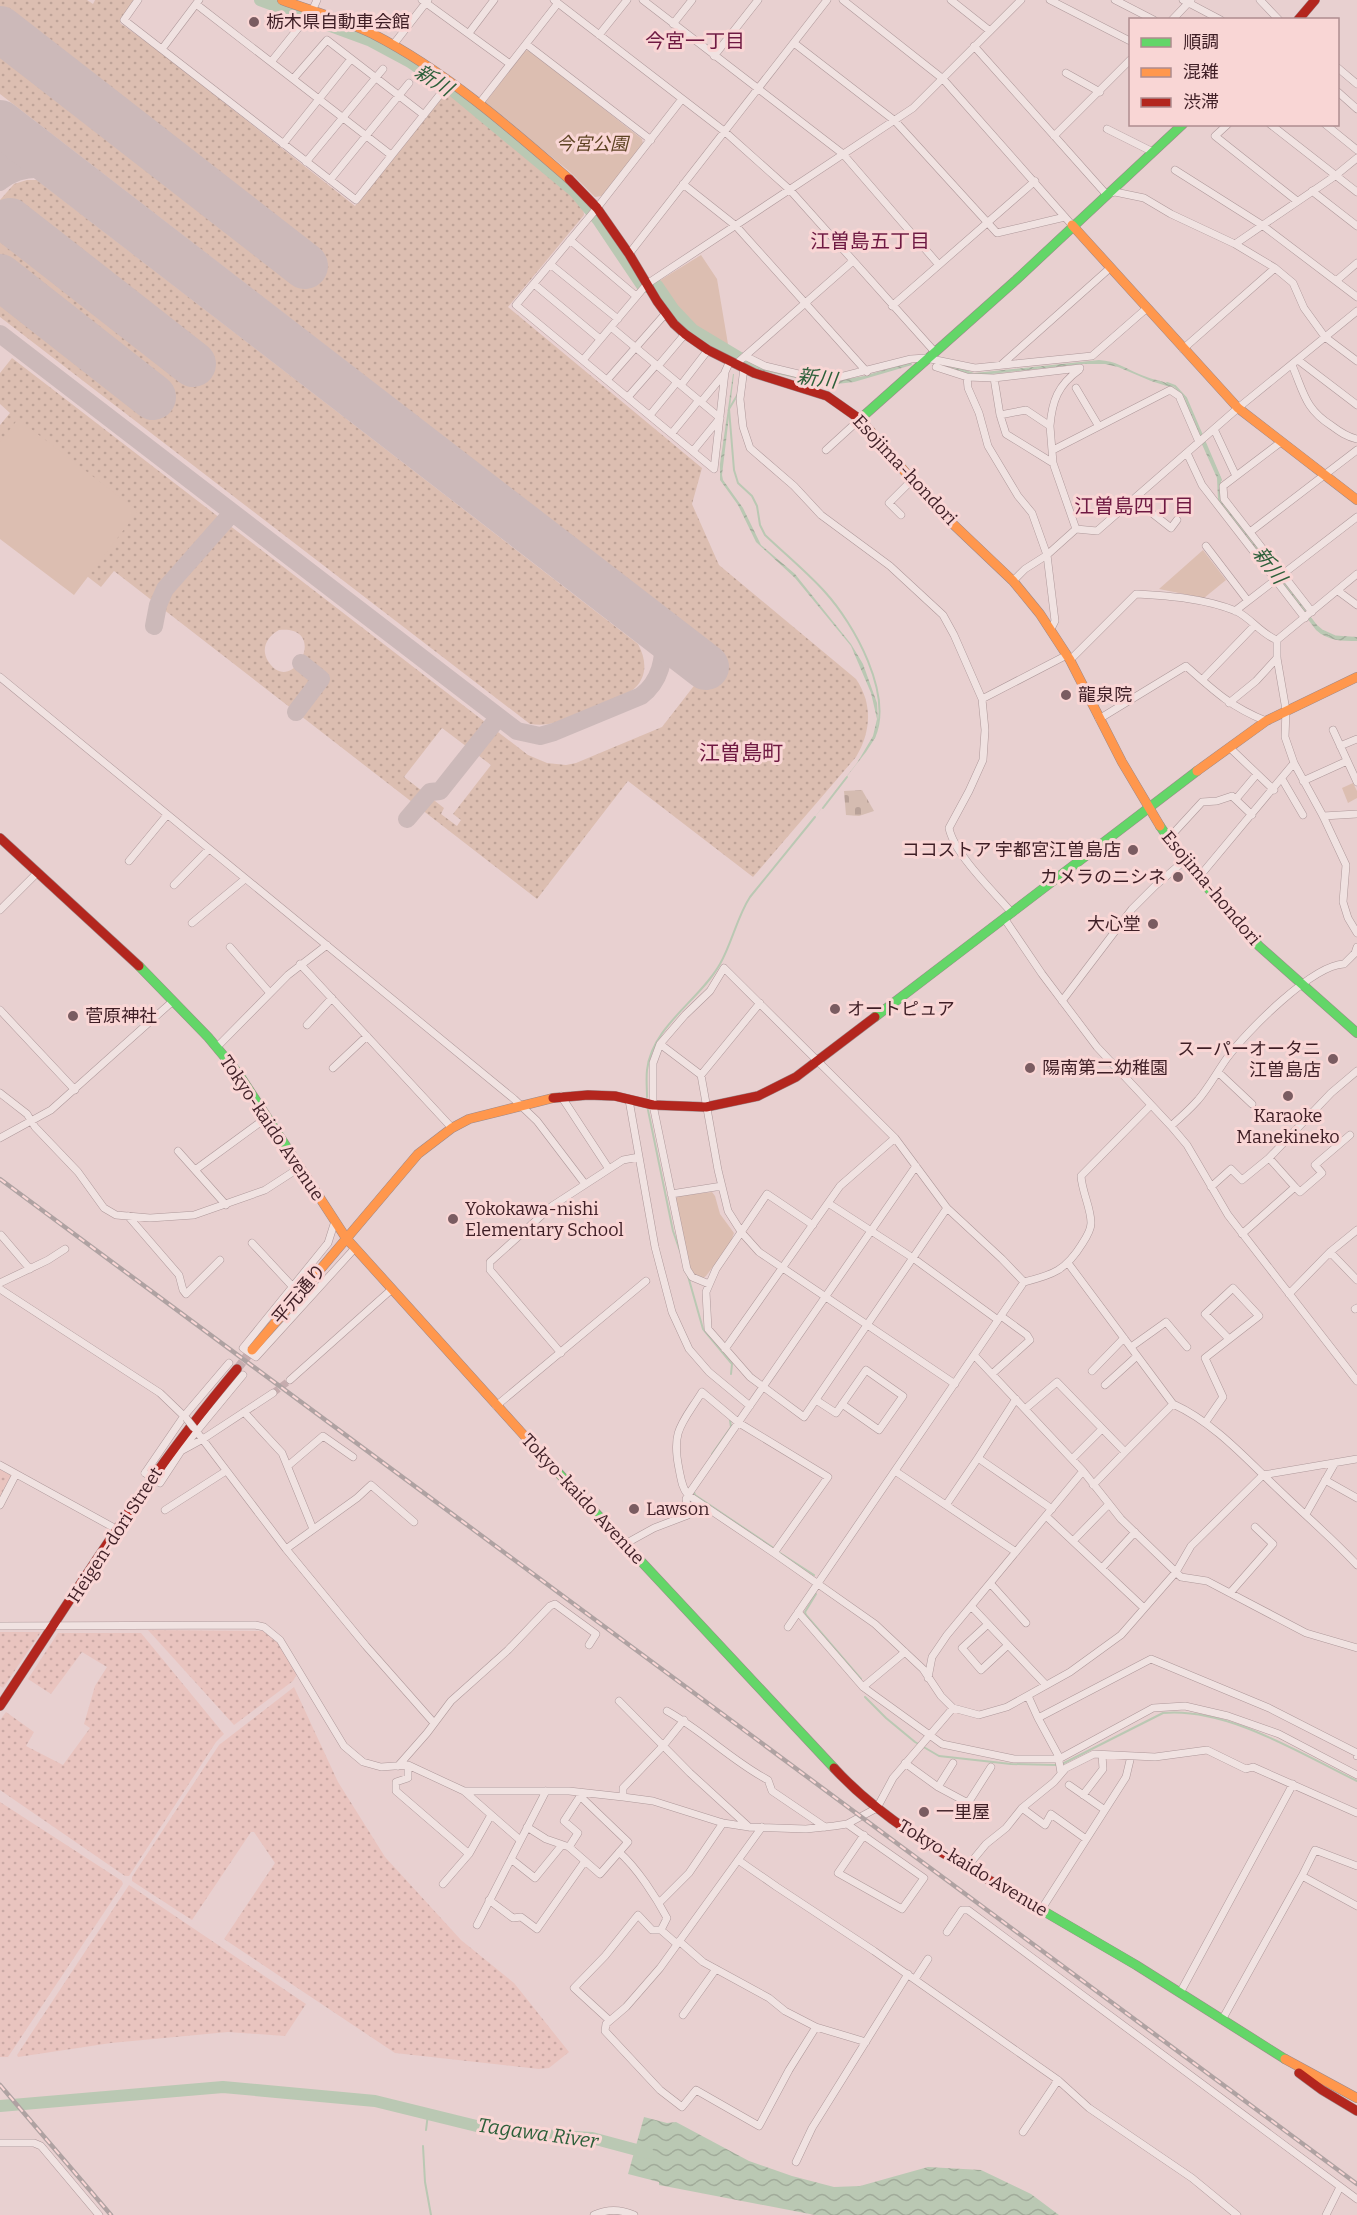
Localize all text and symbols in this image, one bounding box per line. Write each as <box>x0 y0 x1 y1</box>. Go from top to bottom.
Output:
place label: 栃木県自動車会館 <box>266 11 410 33</box>
marker: 栃木県自動車会館 <box>247 15 261 29</box>
legend <box>1129 18 1339 126</box>
district label: 今宮一丁目 <box>645 29 745 53</box>
text: 順調 <box>1183 31 1219 53</box>
water label: 新川 <box>411 59 459 102</box>
text: 混雑 <box>1183 61 1219 83</box>
text: 渋滞 <box>1183 91 1219 113</box>
park label: 今宮公園 <box>556 133 631 155</box>
district label: 江曽島五丁目 <box>810 229 930 253</box>
water label: 新川 <box>796 364 840 393</box>
street label: Esojima-hondori <box>848 410 962 530</box>
district label: 江曽島四丁目 <box>1074 494 1194 518</box>
water label: 新川 <box>1248 542 1293 590</box>
place label: 龍泉院 <box>1078 684 1132 706</box>
marker: 龍泉院 <box>1059 688 1073 702</box>
district label: 江曽島町 <box>699 740 783 766</box>
street label: Esojima-hondori <box>1157 826 1265 950</box>
place label: ココストア 宇都宮江曽島店 <box>901 839 1121 861</box>
marker: ココストア 宇都宮江曽島店 <box>1126 843 1140 857</box>
place label: カメラのニシネ <box>1040 866 1166 888</box>
marker: カメラのニシネ <box>1171 870 1185 884</box>
place label: 大心堂 <box>1087 913 1141 935</box>
marker: 大心堂 <box>1146 917 1160 931</box>
place label: オートピュア <box>847 998 955 1020</box>
marker: オートピュア <box>828 1002 842 1016</box>
place label: 菅原神社 <box>85 1005 157 1027</box>
marker: 菅原神社 <box>66 1009 80 1023</box>
place label: スーパーオータニ 江曽島店 <box>1177 1038 1321 1081</box>
street label: Tokyo-kaido Avenue <box>215 1051 329 1205</box>
marker: スーパーオータニ 江曽島店 <box>1326 1052 1340 1066</box>
place label: 陽南第二幼稚園 <box>1042 1057 1168 1079</box>
marker: 陽南第二幼稚園 <box>1023 1061 1037 1075</box>
marker: Karaoke Manekineko <box>1281 1089 1295 1103</box>
place label: Karaoke Manekineko <box>1236 1105 1340 1148</box>
place label: Yokokawa-nishi Elementary School <box>465 1198 624 1241</box>
marker: Yokokawa-nishi Elementary School <box>446 1212 460 1226</box>
street label: 平元通り <box>267 1259 331 1329</box>
street label: Tokyo-kaido Avenue <box>517 1429 649 1569</box>
street label: Heigen-dori Street <box>63 1463 167 1607</box>
place label: Lawson <box>646 1498 710 1520</box>
marker: Lawson <box>627 1502 641 1516</box>
place label: 一里屋 <box>936 1801 990 1823</box>
marker: 一里屋 <box>917 1805 931 1819</box>
street label: Tokyo-kaido Avenue <box>894 1815 1052 1921</box>
water label: Tagawa River <box>476 2113 601 2153</box>

